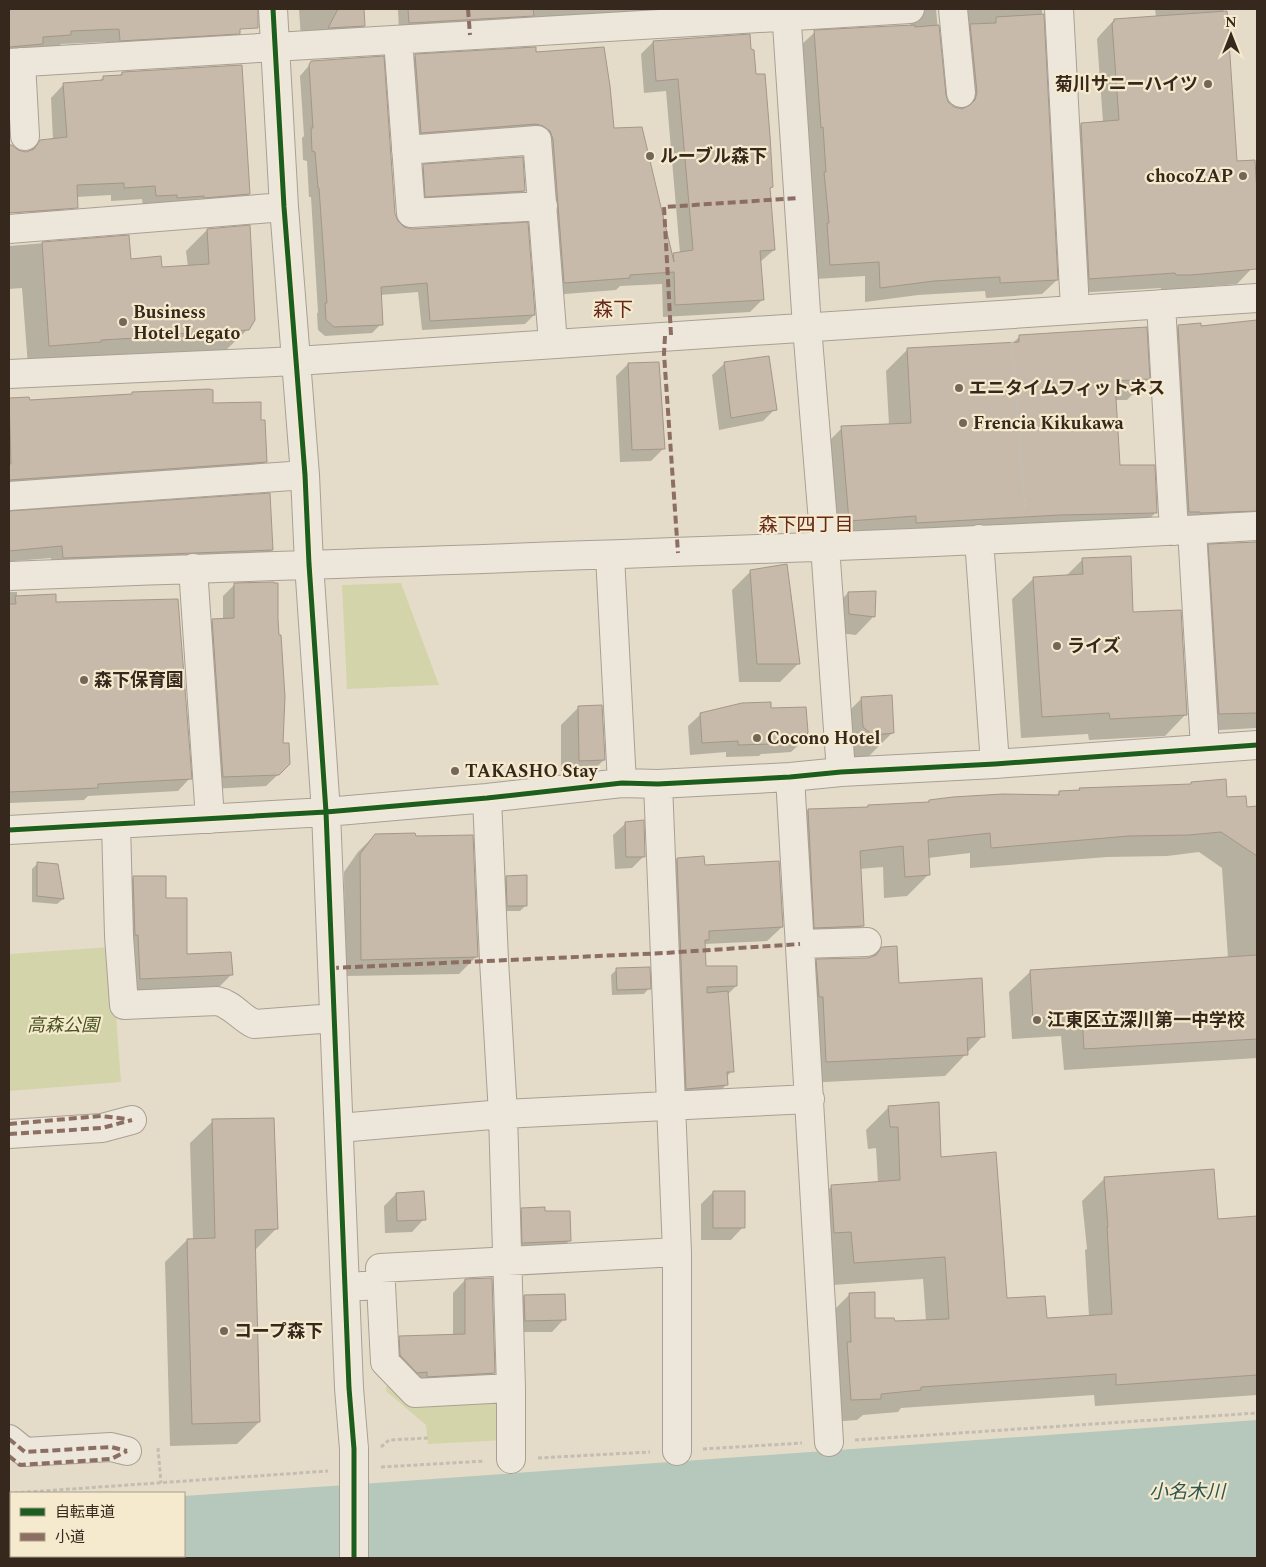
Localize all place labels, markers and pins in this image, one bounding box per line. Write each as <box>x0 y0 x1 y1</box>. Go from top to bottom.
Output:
place label: 菊川サニーハイツ <box>1055 71 1198 98</box>
marker: 菊川サニーハイツ <box>1202 78 1214 90</box>
place label: ルーブル森下 <box>660 143 767 170</box>
marker: ルーブル森下 <box>644 150 656 162</box>
place label: chocoZAP <box>1146 163 1233 190</box>
marker: chocoZAP <box>1237 170 1249 182</box>
place label: Business Hotel Legato <box>133 299 240 347</box>
marker: Business Hotel Legato <box>117 316 129 328</box>
place label: エニタイムフィットネス <box>969 375 1165 402</box>
marker: エニタイムフィットネス <box>953 382 965 394</box>
place label: Frencia Kikukawa <box>973 410 1125 437</box>
marker: Frencia Kikukawa <box>957 417 969 429</box>
place label: ライズ <box>1067 633 1120 660</box>
marker: ライズ <box>1051 640 1063 652</box>
place label: 森下保育園 <box>94 667 184 694</box>
marker: 森下保育園 <box>78 674 90 686</box>
place label: Cocono Hotel <box>767 725 880 752</box>
marker: Cocono Hotel <box>751 732 763 744</box>
place label: TAKASHO Stay <box>465 758 599 785</box>
marker: TAKASHO Stay <box>449 765 461 777</box>
place label: 江東区立深川第一中学校 <box>1047 1007 1245 1034</box>
marker: 江東区立深川第一中学校 <box>1031 1014 1043 1026</box>
place label: コープ森下 <box>234 1318 323 1345</box>
marker: コープ森下 <box>218 1325 230 1337</box>

